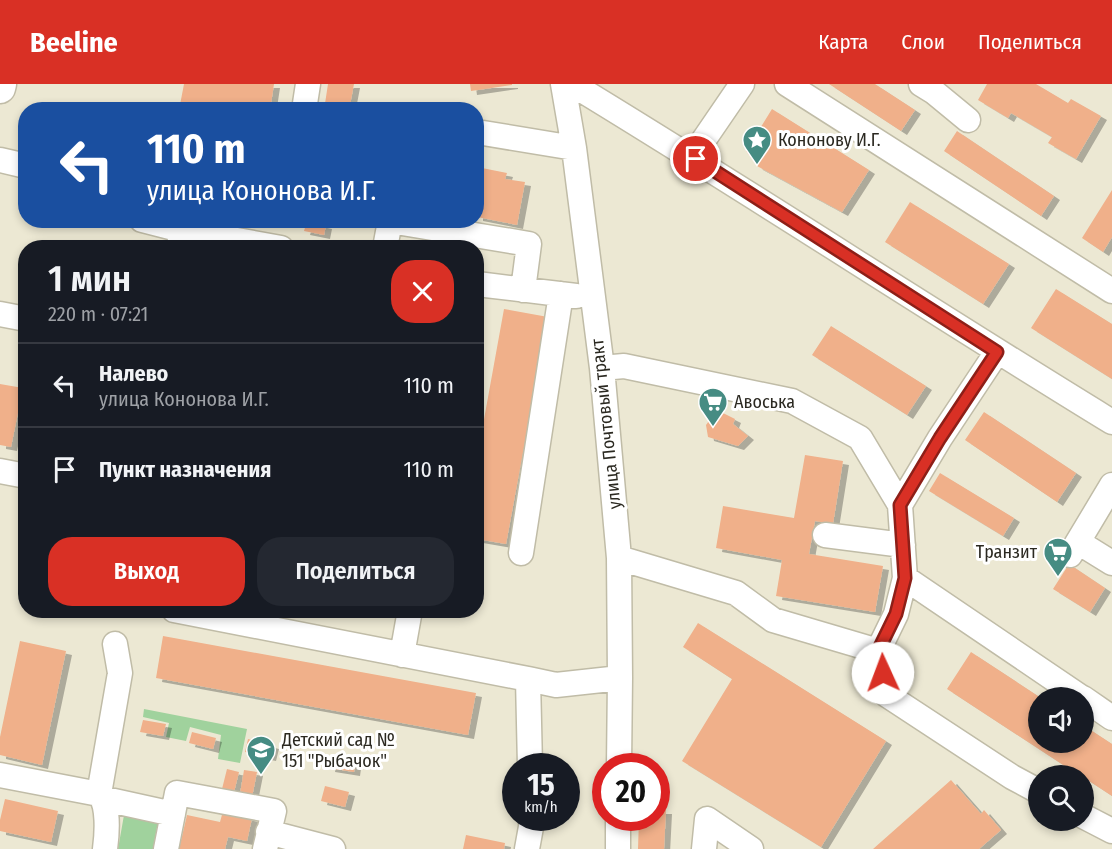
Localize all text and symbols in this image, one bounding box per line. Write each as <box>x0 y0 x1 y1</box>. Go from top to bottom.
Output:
text: Beeline <box>30 26 118 59</box>
text: Карта <box>818 29 868 55</box>
text: Слои <box>901 29 945 55</box>
text: Поделиться <box>978 29 1082 55</box>
text: 110 m <box>147 124 246 174</box>
place icon: Кононову И.Г. <box>741 124 773 166</box>
icon: left <box>48 126 126 204</box>
place label: Кононову И.Г. <box>778 129 881 151</box>
pin <box>670 133 721 184</box>
icon: arrive <box>679 142 712 175</box>
text: улица Кононова И.Г. <box>147 175 376 207</box>
text: 1 мин <box>48 257 131 301</box>
button: close <box>391 260 454 323</box>
text: 220 m · 07:21 <box>48 302 148 326</box>
street label: улица Почтовый тракт <box>586 337 626 510</box>
text: Налево <box>99 360 168 387</box>
icon: left <box>48 369 81 402</box>
text: 110 m <box>404 372 454 399</box>
supermarket icon: Авоська <box>697 386 729 428</box>
text: улица Кононова И.Г. <box>99 387 269 411</box>
place label: Авоська <box>734 391 795 413</box>
icon: arrive <box>48 453 81 486</box>
text: Пункт назначения <box>99 456 271 483</box>
text: 110 m <box>404 456 454 483</box>
supermarket icon: Транзит <box>1042 536 1074 578</box>
button: Выход <box>48 537 245 606</box>
button: Поделиться <box>257 537 454 606</box>
place label: Транзит <box>976 541 1038 563</box>
position arrow <box>851 641 915 705</box>
map controls <box>1028 687 1094 831</box>
button: sound <box>1028 687 1094 753</box>
place label: Детский сад № 151 "Рыбачок" <box>281 729 395 772</box>
school or university icon: Детский сад № 151 "Рыбачок" <box>245 734 277 776</box>
speed limit sign: 20 <box>592 753 670 831</box>
button: search <box>1028 765 1094 831</box>
text: 15 <box>527 767 555 803</box>
text: km/h <box>524 798 558 816</box>

